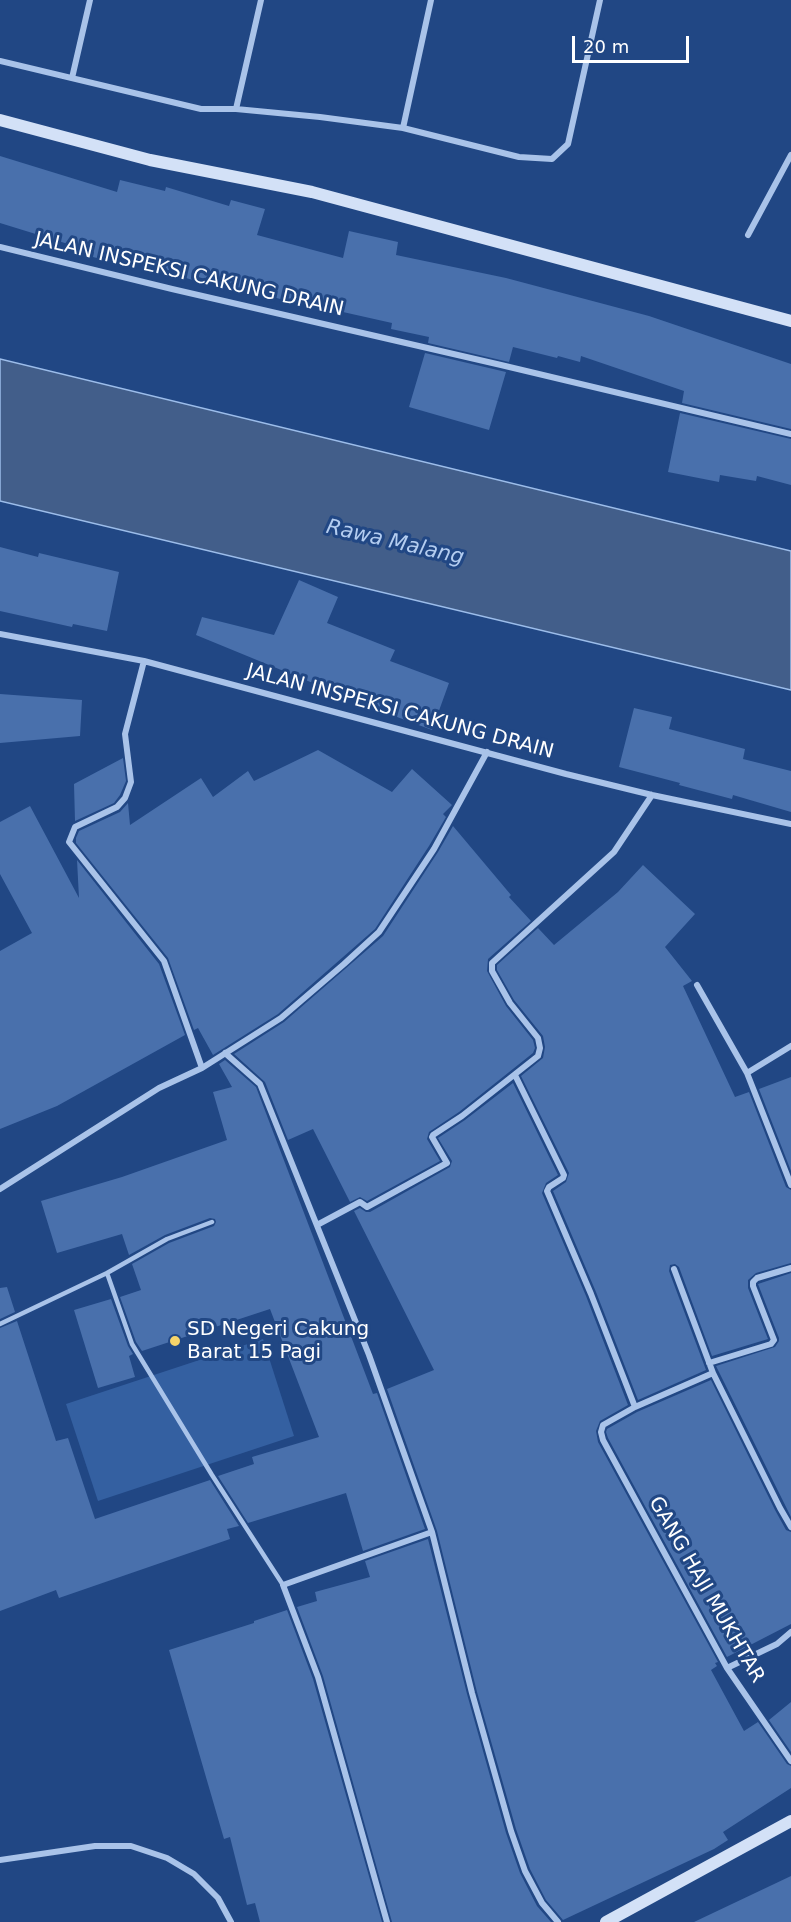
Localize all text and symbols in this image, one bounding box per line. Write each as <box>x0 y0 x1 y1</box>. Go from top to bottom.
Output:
scale bar <box>575 24 692 62</box>
text: 20 m <box>583 36 629 57</box>
street label: JALAN INSPEKSI CAKUNG DRAIN <box>32 228 346 322</box>
water label: Rawa Malang <box>324 515 466 571</box>
street label: JALAN INSPEKSI CAKUNG DRAIN <box>244 659 556 765</box>
place label: SD Negeri Cakung Barat 15 Pagi <box>187 1318 369 1365</box>
marker: SD Negeri Cakung Barat 15 Pagi <box>168 1334 182 1348</box>
street label: GANG HAJI MUKHTAR <box>643 1493 769 1687</box>

